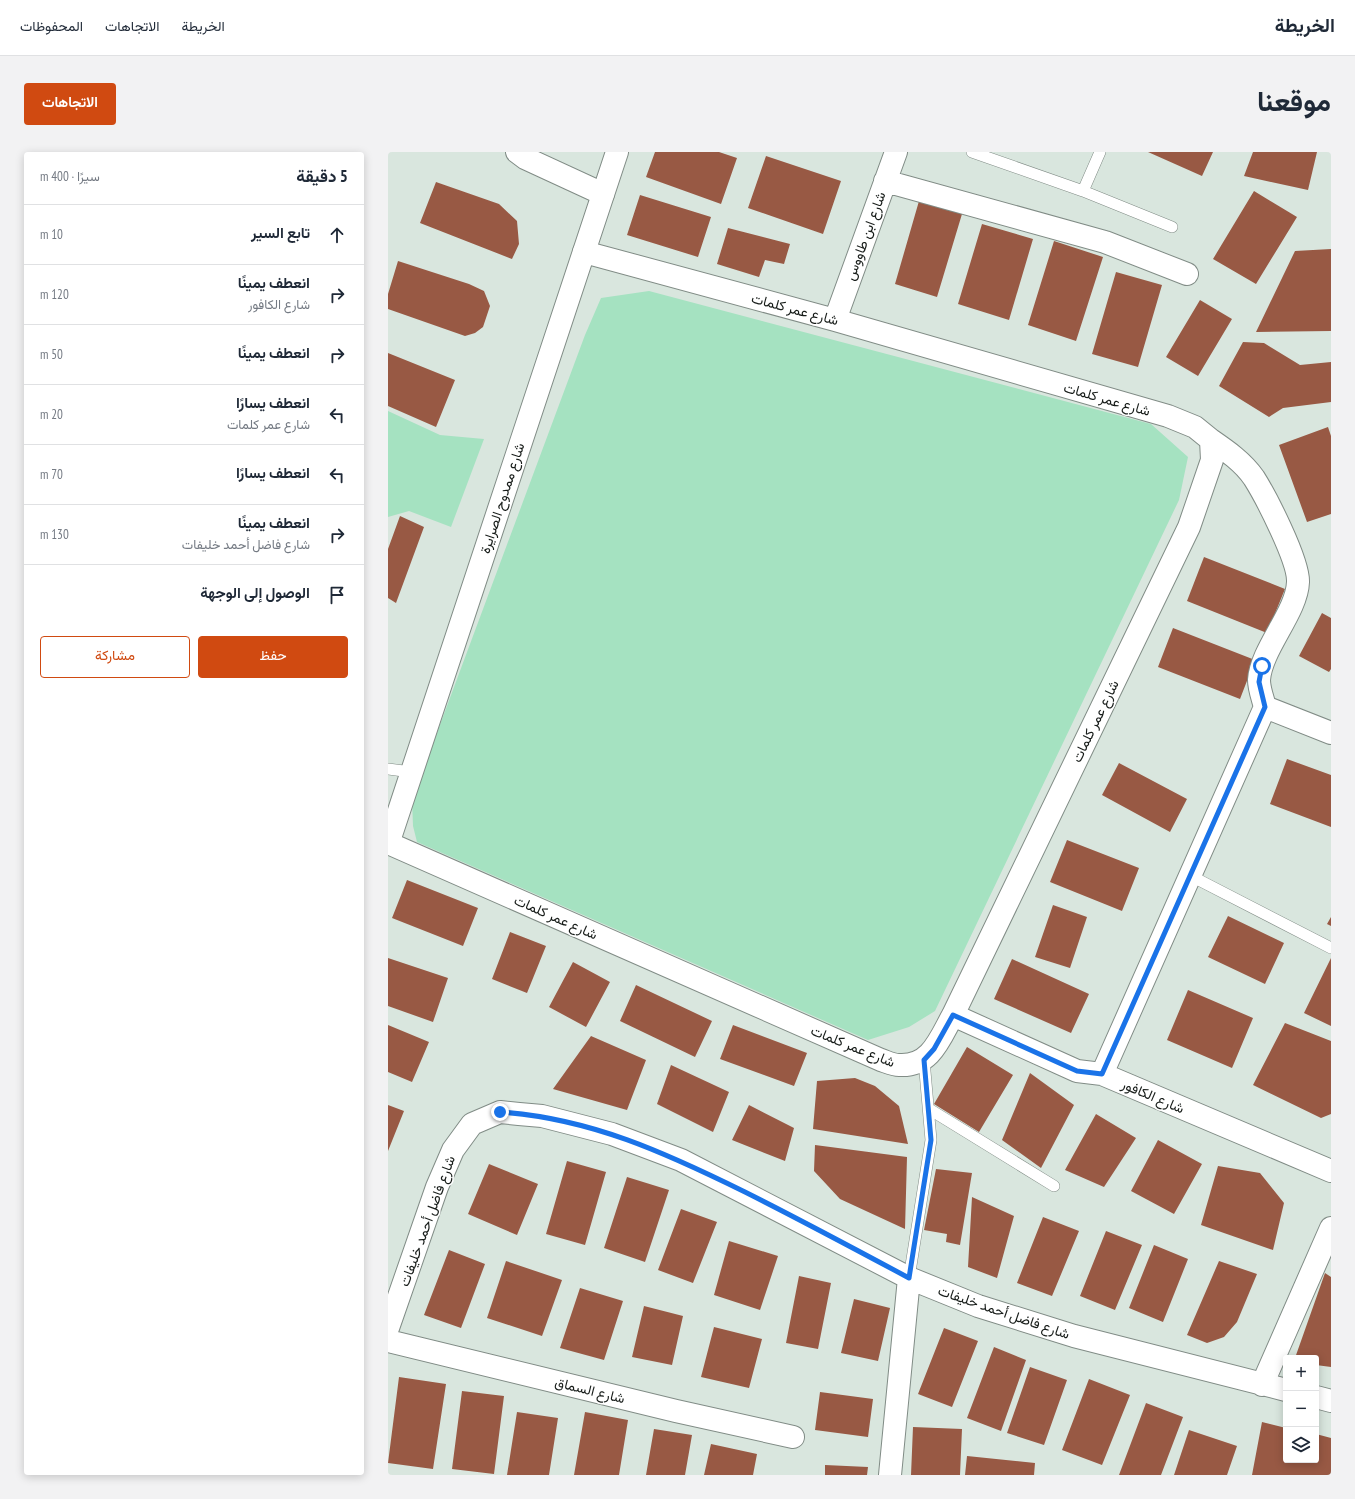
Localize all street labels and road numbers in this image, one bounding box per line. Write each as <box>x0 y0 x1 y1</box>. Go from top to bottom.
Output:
street label: شارع ابن طاووس <box>841 189 891 284</box>
street label: شارع عمر كلمات <box>749 289 841 331</box>
street label: شارع عمر كلمات <box>1061 378 1152 422</box>
street label: شارع ممدوح الصرايرة <box>476 440 530 556</box>
street label: شارع عمر كلمات <box>1067 677 1124 766</box>
street label: شارع عمر كلمات <box>511 891 601 945</box>
street label: شارع عمر كلمات <box>807 1021 898 1073</box>
street label: شارع الكافور <box>1117 1074 1187 1119</box>
street label: شارع فاضل أحمد خليفات <box>395 1153 461 1290</box>
street label: شارع فاضل أحمد خليفات <box>935 1281 1072 1345</box>
street label: شارع السماق <box>553 1373 627 1409</box>

